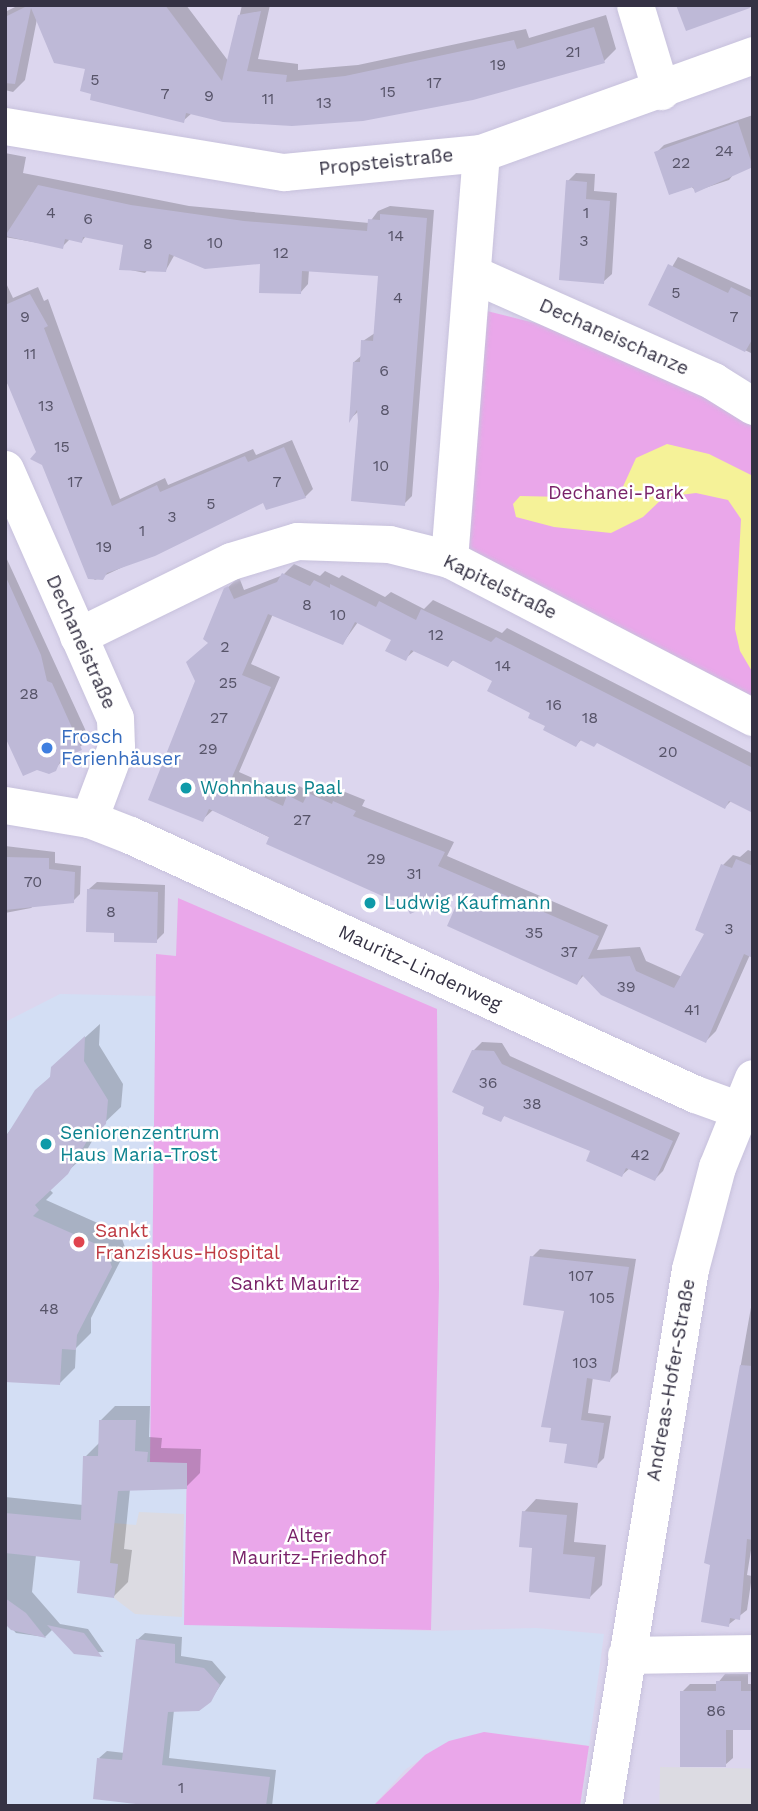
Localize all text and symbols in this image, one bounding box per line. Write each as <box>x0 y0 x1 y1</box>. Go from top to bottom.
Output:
house number: 21 <box>565 42 581 62</box>
house number: 19 <box>490 55 506 75</box>
house number: 5 <box>90 70 100 90</box>
house number: 17 <box>426 73 442 93</box>
house number: 15 <box>380 82 396 102</box>
house number: 7 <box>161 84 169 104</box>
house number: 9 <box>204 86 214 106</box>
house number: 11 <box>262 89 274 109</box>
house number: 13 <box>316 93 332 113</box>
house number: 24 <box>715 141 733 161</box>
street label: Propsteistraße <box>318 144 454 180</box>
house number: 22 <box>672 153 690 173</box>
house number: 4 <box>46 203 56 223</box>
house number: 1 <box>583 203 589 223</box>
house number: 6 <box>83 209 93 229</box>
house number: 14 <box>388 226 404 246</box>
house number: 3 <box>579 231 589 251</box>
house number: 10 <box>207 233 223 253</box>
house number: 8 <box>143 234 153 254</box>
house number: 12 <box>273 243 289 263</box>
house number: 5 <box>671 283 681 303</box>
house number: 4 <box>393 288 403 308</box>
street label: Dechaneischanze <box>536 294 692 380</box>
house number: 9 <box>20 307 30 327</box>
house number: 7 <box>730 307 738 327</box>
house number: 11 <box>24 344 36 364</box>
house number: 6 <box>379 361 389 381</box>
house number: 13 <box>38 396 54 416</box>
house number: 8 <box>380 400 390 420</box>
house number: 15 <box>54 437 70 457</box>
house number: 10 <box>373 456 389 476</box>
house number: 17 <box>67 472 83 492</box>
house number: 7 <box>273 472 281 492</box>
park label: Dechanei-Park <box>548 482 684 504</box>
house number: 5 <box>206 494 216 514</box>
house number: 3 <box>167 507 177 527</box>
house number: 1 <box>139 521 145 541</box>
house number: 19 <box>96 537 112 557</box>
street label: Kapitelstraße <box>439 550 561 624</box>
street label: Dechaneistraße <box>41 571 121 713</box>
house number: 8 <box>302 595 312 615</box>
house number: 10 <box>330 605 346 625</box>
house number: 12 <box>428 625 444 645</box>
house number: 2 <box>220 637 230 657</box>
house number: 14 <box>495 656 511 676</box>
house number: 25 <box>219 673 237 693</box>
house number: 28 <box>19 684 39 704</box>
house number: 16 <box>546 695 562 715</box>
house number: 27 <box>210 708 228 728</box>
house number: 18 <box>582 708 598 728</box>
place label: Frosch Ferienhäuser <box>61 726 181 770</box>
house number: 29 <box>198 739 218 759</box>
marker: Frosch Ferienhäuser <box>39 740 55 756</box>
house number: 20 <box>658 742 678 762</box>
place label: Wohnhaus Paal <box>200 777 342 799</box>
marker: Wohnhaus Paal <box>178 780 194 796</box>
house number: 27 <box>293 810 311 830</box>
house number: 29 <box>366 849 386 869</box>
house number: 31 <box>406 864 422 884</box>
house number: 70 <box>24 872 42 892</box>
place label: Ludwig Kaufmann <box>384 892 551 914</box>
marker: Ludwig Kaufmann <box>362 895 378 911</box>
house number: 8 <box>106 902 116 922</box>
house number: 3 <box>724 919 734 939</box>
street label: Mauritz-Lindenweg <box>335 920 505 1016</box>
house number: 35 <box>525 923 543 943</box>
house number: 37 <box>560 942 578 962</box>
house number: 39 <box>616 977 636 997</box>
house number: 41 <box>684 1000 700 1020</box>
house number: 36 <box>478 1073 498 1093</box>
house number: 38 <box>522 1094 542 1114</box>
place label: Seniorenzentrum Haus Maria-Trost <box>60 1122 220 1166</box>
marker: Seniorenzentrum Haus Maria-Trost <box>38 1136 54 1152</box>
house number: 42 <box>630 1145 650 1165</box>
place label: Sankt Franziskus-Hospital <box>95 1220 280 1264</box>
marker: Sankt Franziskus-Hospital <box>69 1232 89 1252</box>
house number: 107 <box>569 1266 593 1286</box>
park label: Sankt Mauritz <box>230 1273 360 1295</box>
street label: Andreas-Hofer-Straße <box>642 1277 700 1483</box>
house number: 105 <box>589 1288 615 1308</box>
house number: 48 <box>39 1299 59 1319</box>
house number: 103 <box>572 1353 598 1373</box>
park label: Alter Mauritz-Friedhof <box>231 1525 387 1569</box>
house number: 86 <box>706 1701 726 1721</box>
house number: 1 <box>178 1778 184 1798</box>

